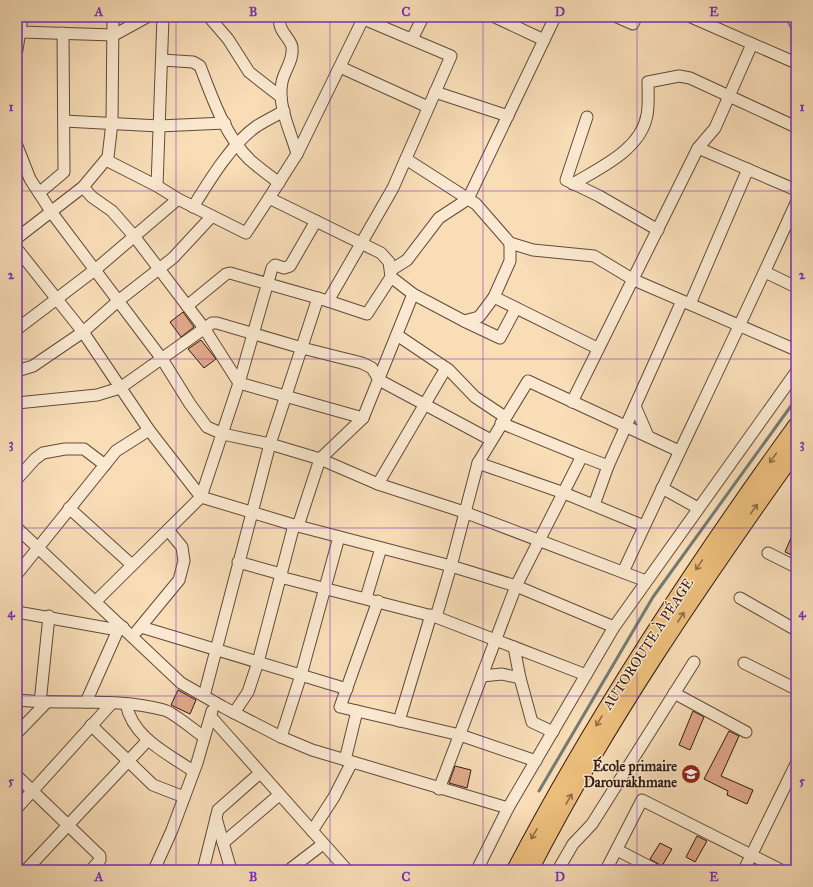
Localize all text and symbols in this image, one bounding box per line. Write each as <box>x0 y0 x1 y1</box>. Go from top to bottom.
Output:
text: A <box>94 4 104 20</box>
text: B <box>249 4 258 20</box>
text: C <box>402 4 411 20</box>
text: D <box>555 4 565 20</box>
text: E <box>709 4 719 20</box>
text: 1 <box>8 99 14 115</box>
text: 1 <box>799 99 805 115</box>
text: 2 <box>8 267 15 283</box>
text: 2 <box>799 267 806 283</box>
text: 3 <box>8 436 14 452</box>
text: 3 <box>799 436 805 452</box>
one-way arrow <box>769 452 777 463</box>
one-way arrow <box>750 504 758 515</box>
one-way arrow <box>695 559 703 570</box>
street label: AUTOROUTE À PÉAGE <box>597 574 697 714</box>
text: 4 <box>7 605 15 621</box>
text: 4 <box>798 605 806 621</box>
one-way arrow <box>677 612 685 623</box>
one-way arrow <box>595 715 603 727</box>
place label: École primaire Darourakhmane <box>584 756 677 791</box>
school or university icon: École primaire Darourakhmane <box>680 763 702 785</box>
text: 5 <box>8 773 15 789</box>
text: 5 <box>799 773 806 789</box>
one-way arrow <box>566 793 574 805</box>
one-way arrow <box>530 828 538 840</box>
text: A <box>94 869 104 885</box>
text: B <box>249 869 258 885</box>
text: C <box>402 869 411 885</box>
text: D <box>555 869 565 885</box>
text: E <box>709 869 719 885</box>

